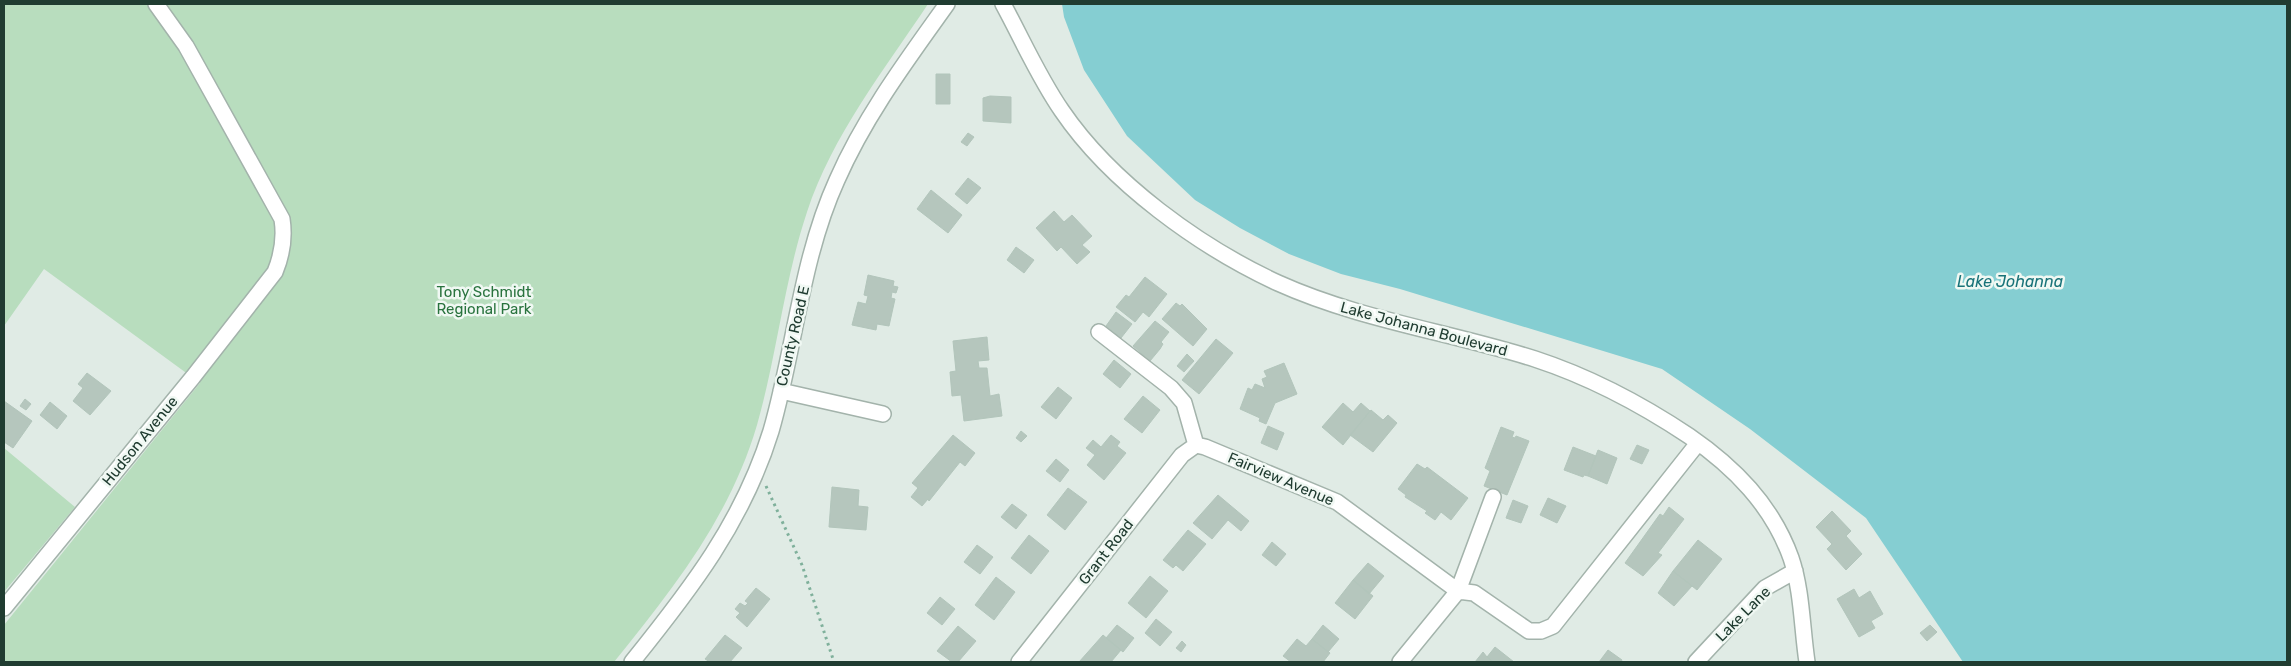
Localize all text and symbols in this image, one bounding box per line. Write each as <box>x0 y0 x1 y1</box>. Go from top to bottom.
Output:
water label: Lake Johanna <box>1957 272 2063 291</box>
park label: Tony Schmidt Regional Park <box>436 283 532 318</box>
street label: County Road E <box>773 284 813 388</box>
street label: Lake Johanna Boulevard <box>1339 298 1509 360</box>
street label: Hudson Avenue <box>98 393 182 489</box>
street label: Fairview Avenue <box>1225 449 1337 509</box>
street label: Grant Road <box>1075 516 1137 588</box>
street label: Lake Lane <box>1712 583 1774 645</box>

